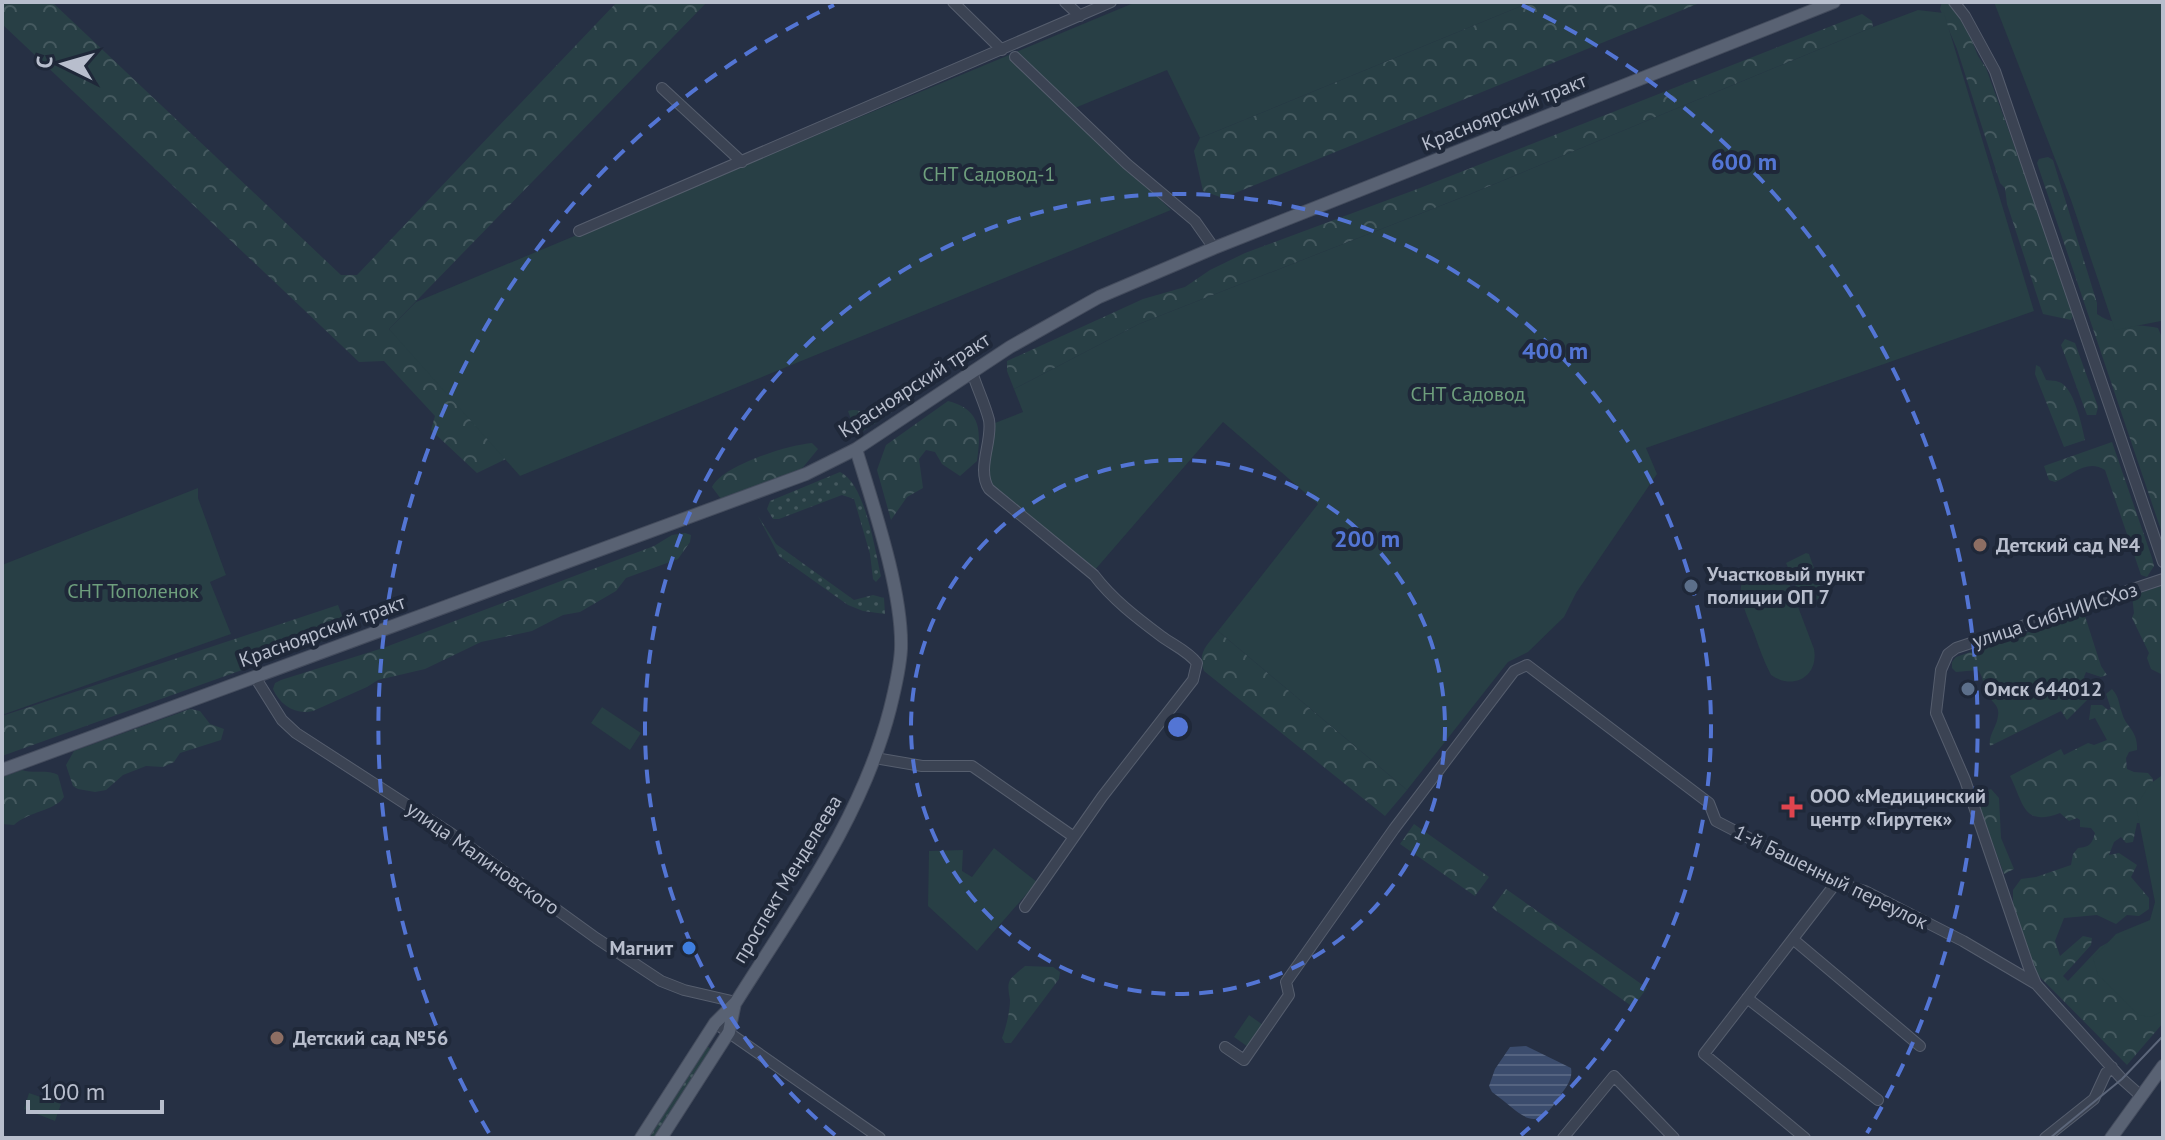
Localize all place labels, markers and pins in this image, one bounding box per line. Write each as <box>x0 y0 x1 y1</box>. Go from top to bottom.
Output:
place label: Детский сад №4 <box>1996 532 2141 558</box>
marker: Детский сад №4 <box>1971 536 1989 554</box>
place label: Участковый пункт полиции ОП 7 <box>1706 561 1865 610</box>
marker: Участковый пункт полиции ОП 7 <box>1682 577 1700 595</box>
place label: Омск 644012 <box>1984 676 2102 702</box>
marker: Омск 644012 <box>1959 680 1977 698</box>
centre of rings <box>1164 713 1192 741</box>
place label: ООО «Медицинский центр «Гирутек» <box>1810 783 1986 832</box>
marker: ООО «Медицинский центр «Гирутек» <box>1781 796 1803 818</box>
place label: Магнит <box>610 935 674 961</box>
marker: Магнит <box>680 939 698 957</box>
place label: Детский сад №56 <box>293 1025 448 1051</box>
marker: Детский сад №56 <box>268 1029 286 1047</box>

